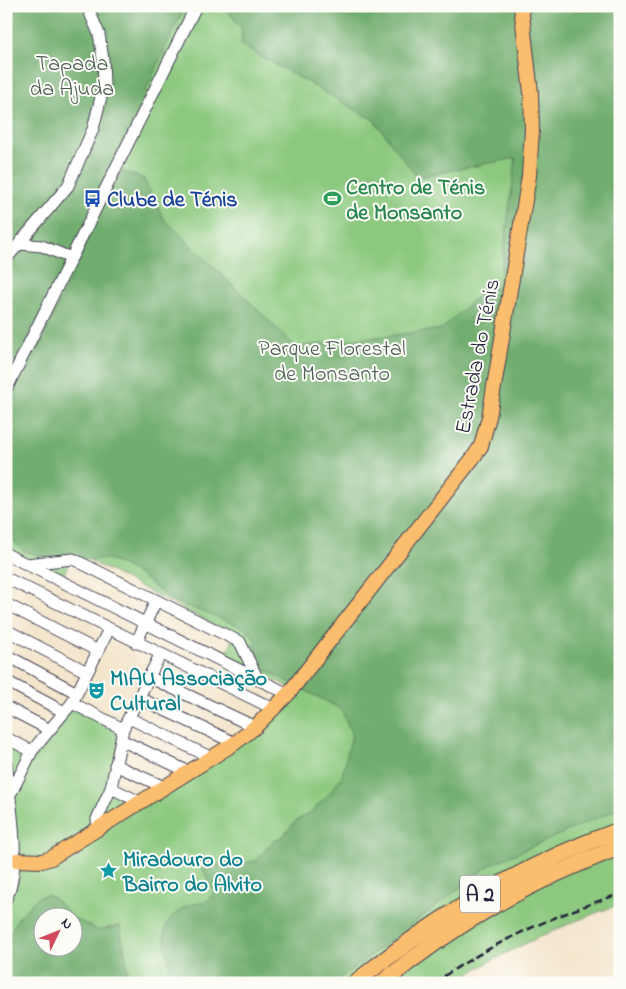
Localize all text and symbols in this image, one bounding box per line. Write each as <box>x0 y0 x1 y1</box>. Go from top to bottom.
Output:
park label: Tapada da Ajuda <box>30 49 114 106</box>
place label: Centro de Ténis de Monsanto <box>346 173 485 230</box>
place label: Clube de Ténis <box>107 185 238 217</box>
bus stop icon: Clube de Ténis <box>83 188 103 208</box>
sports icon: Centro de Ténis de Monsanto <box>322 189 342 209</box>
street label: Estrada do Ténis <box>448 276 510 437</box>
park label: Parque Florestal de Monsanto <box>258 334 406 391</box>
place label: MIAU Associação Cultural <box>110 664 267 721</box>
theatre icon: MIAU Associação Cultural <box>86 680 106 700</box>
place label: Miradouro do Bairro do Alvito <box>122 845 262 902</box>
place icon: Miradouro do Bairro do Alvito <box>99 861 119 881</box>
road number: A 2 <box>460 876 500 912</box>
north arrow <box>32 906 82 956</box>
text: N <box>56 914 77 935</box>

